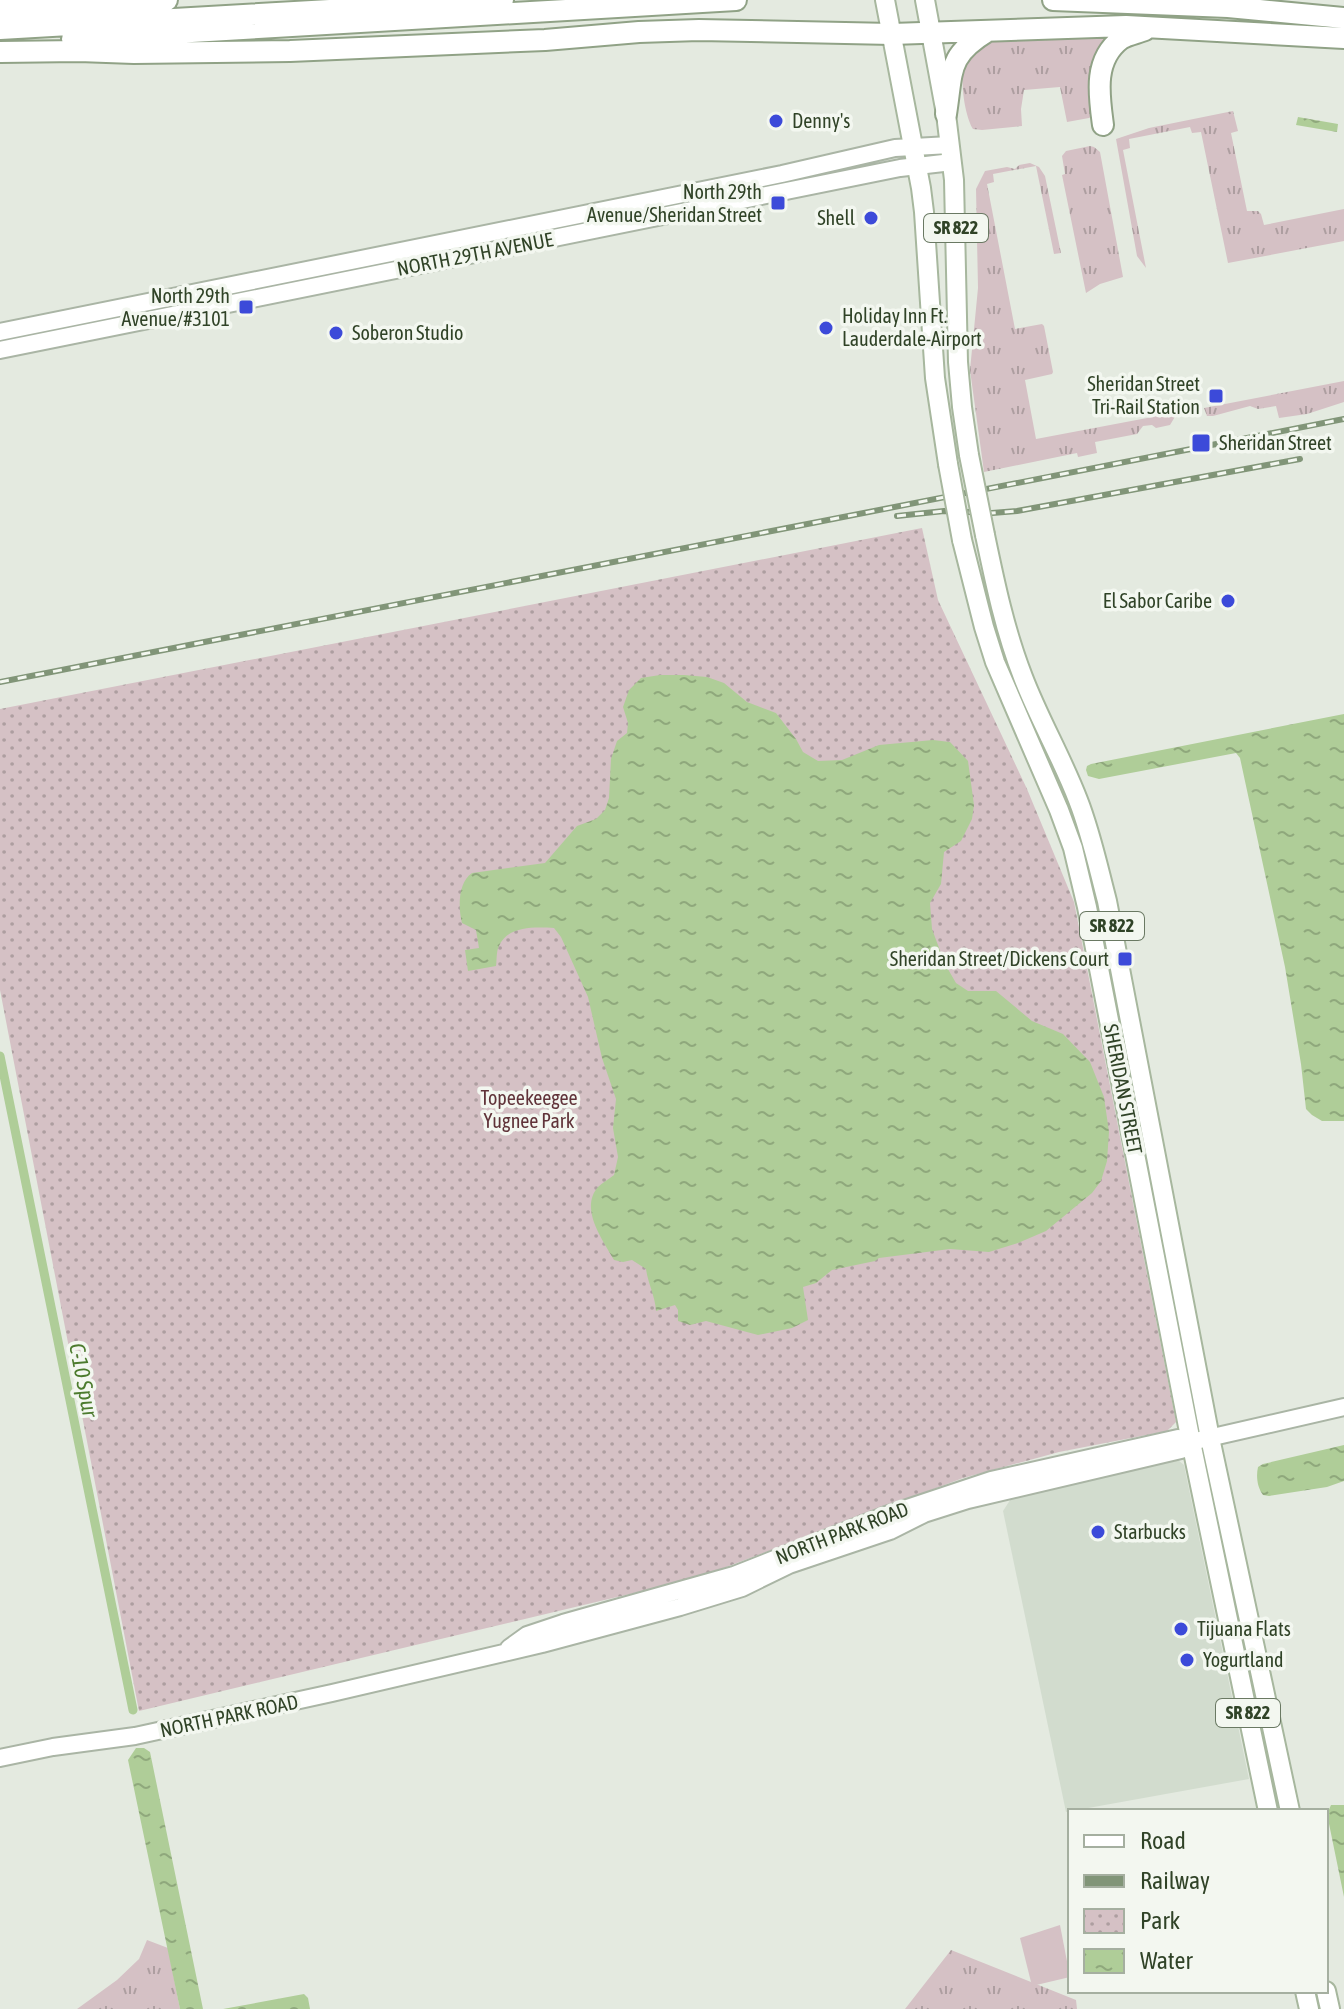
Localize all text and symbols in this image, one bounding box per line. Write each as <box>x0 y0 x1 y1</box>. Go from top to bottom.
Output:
place label: Denny's <box>792 109 850 132</box>
marker: Denny's <box>767 112 785 130</box>
place label: North 29th Avenue/Sheridan Street <box>587 180 762 226</box>
marker: North 29th Avenue/Sheridan Street <box>769 194 787 212</box>
place label: Shell <box>817 206 856 229</box>
marker: Shell <box>862 209 880 227</box>
road number: SR 822 <box>924 214 988 242</box>
street label: NORTH 29TH AVENUE <box>395 227 555 280</box>
place label: North 29th Avenue/#3101 <box>121 284 230 330</box>
marker: North 29th Avenue/#3101 <box>237 298 255 316</box>
place label: Holiday Inn Ft. Lauderdale-Airport <box>842 304 982 350</box>
marker: Holiday Inn Ft. Lauderdale-Airport <box>817 319 835 337</box>
place label: Soberon Studio <box>352 321 463 344</box>
marker: Soberon Studio <box>327 324 345 342</box>
place label: Sheridan Street Tri-Rail Station <box>1087 372 1200 418</box>
marker: Sheridan Street Tri-Rail Station <box>1207 387 1225 405</box>
place label: Sheridan Street <box>1219 431 1332 454</box>
marker: Sheridan Street <box>1190 432 1212 454</box>
place label: El Sabor Caribe <box>1103 589 1212 612</box>
marker: El Sabor Caribe <box>1219 592 1237 610</box>
road number: SR 822 <box>1080 912 1144 940</box>
place label: Sheridan Street/Dickens Court <box>890 947 1109 970</box>
marker: Sheridan Street/Dickens Court <box>1116 950 1134 968</box>
street label: SHERIDAN STREET <box>1100 1022 1147 1156</box>
park label: Topeekeegee Yugnee Park <box>480 1086 578 1132</box>
water label: C-10 Spur <box>64 1341 104 1421</box>
street label: NORTH PARK ROAD <box>772 1497 912 1568</box>
place label: Starbucks <box>1114 1520 1186 1543</box>
marker: Starbucks <box>1089 1523 1107 1541</box>
place label: Tijuana Flats <box>1197 1617 1291 1640</box>
marker: Tijuana Flats <box>1172 1620 1190 1638</box>
place label: Yogurtland <box>1203 1648 1284 1671</box>
marker: Yogurtland <box>1178 1651 1196 1669</box>
street label: NORTH PARK ROAD <box>158 1690 300 1741</box>
road number: SR 822 <box>1216 1699 1280 1727</box>
legend <box>1068 1809 1328 1993</box>
text: Road <box>1140 1827 1186 1854</box>
text: Railway <box>1140 1867 1210 1894</box>
text: Park <box>1140 1907 1181 1934</box>
text: Water <box>1140 1947 1193 1974</box>

